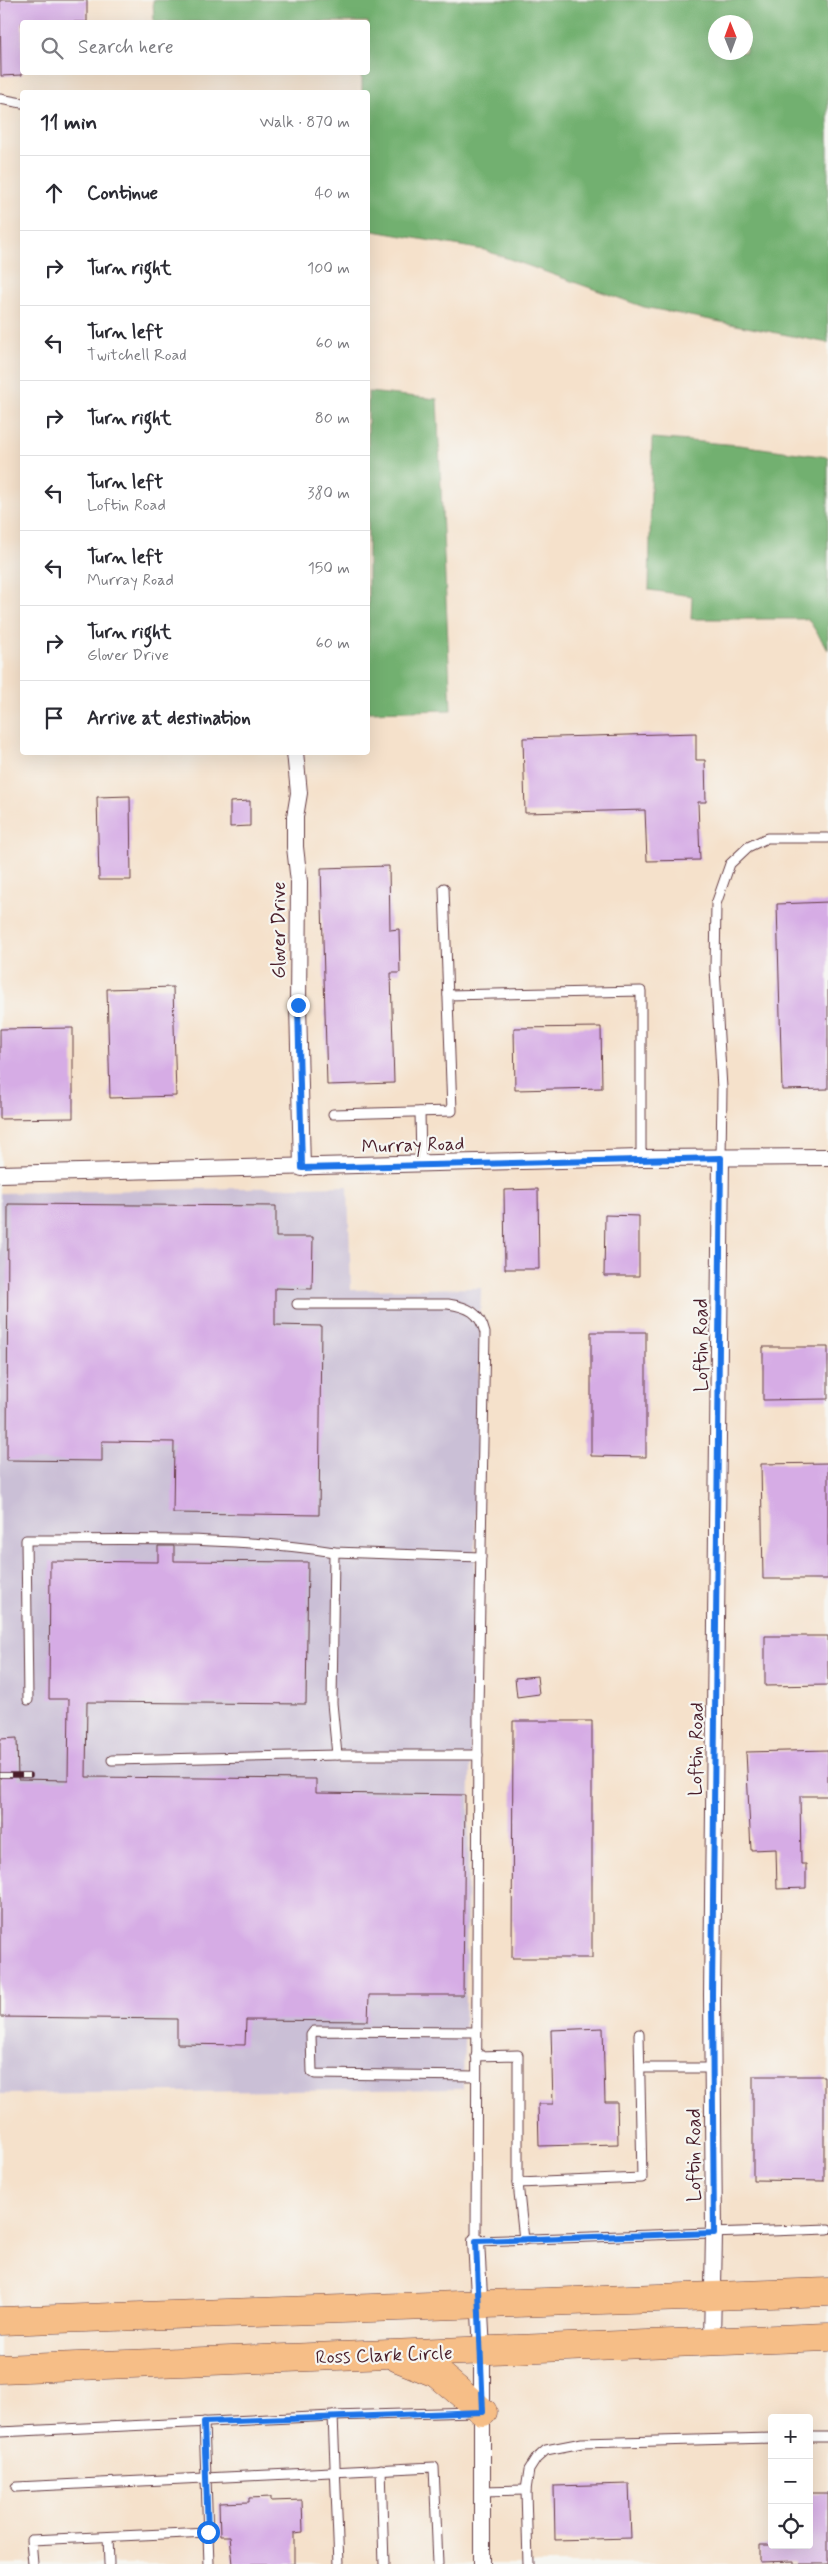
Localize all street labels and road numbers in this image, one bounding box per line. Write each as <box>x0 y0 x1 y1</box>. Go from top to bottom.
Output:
street label: Glover Drive <box>267 881 292 979</box>
street label: Murray Road <box>361 1131 465 1161</box>
street label: Loftin Road <box>689 1298 714 1392</box>
street label: Loftin Road <box>683 1702 710 1796</box>
street label: Loftin Road <box>682 2108 707 2202</box>
street label: Ross Clark Circle <box>315 2341 453 2370</box>

